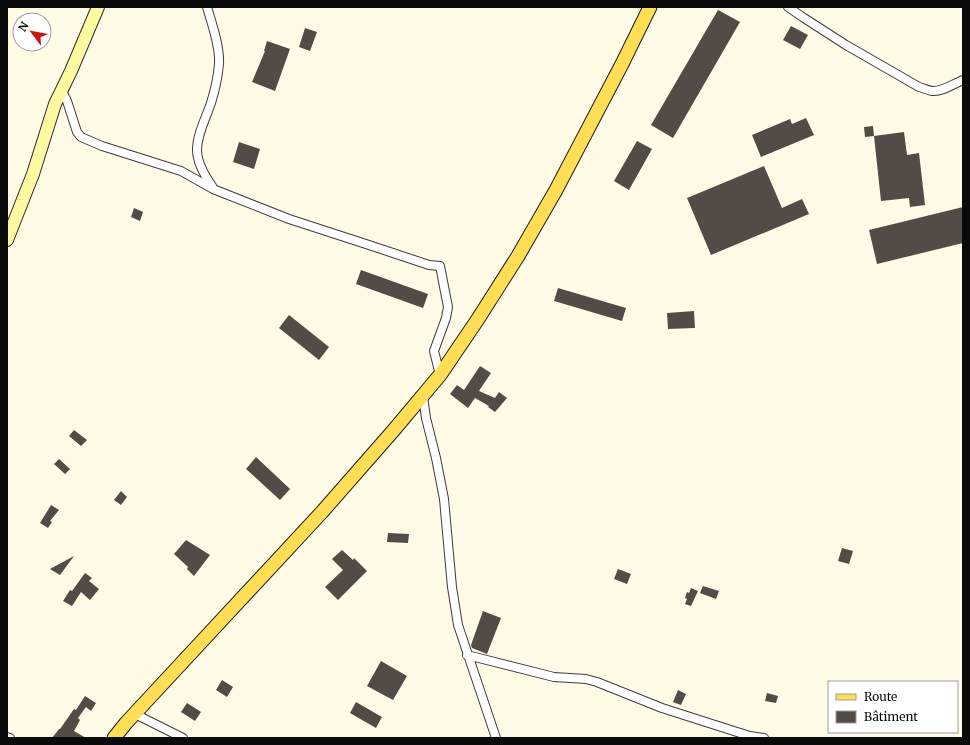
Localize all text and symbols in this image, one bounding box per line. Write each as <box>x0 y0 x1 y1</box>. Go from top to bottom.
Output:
north arrow <box>12 12 52 52</box>
text: N <box>15 19 32 34</box>
legend <box>828 681 958 733</box>
text: Route <box>864 689 897 704</box>
text: Bâtiment <box>864 709 918 724</box>

